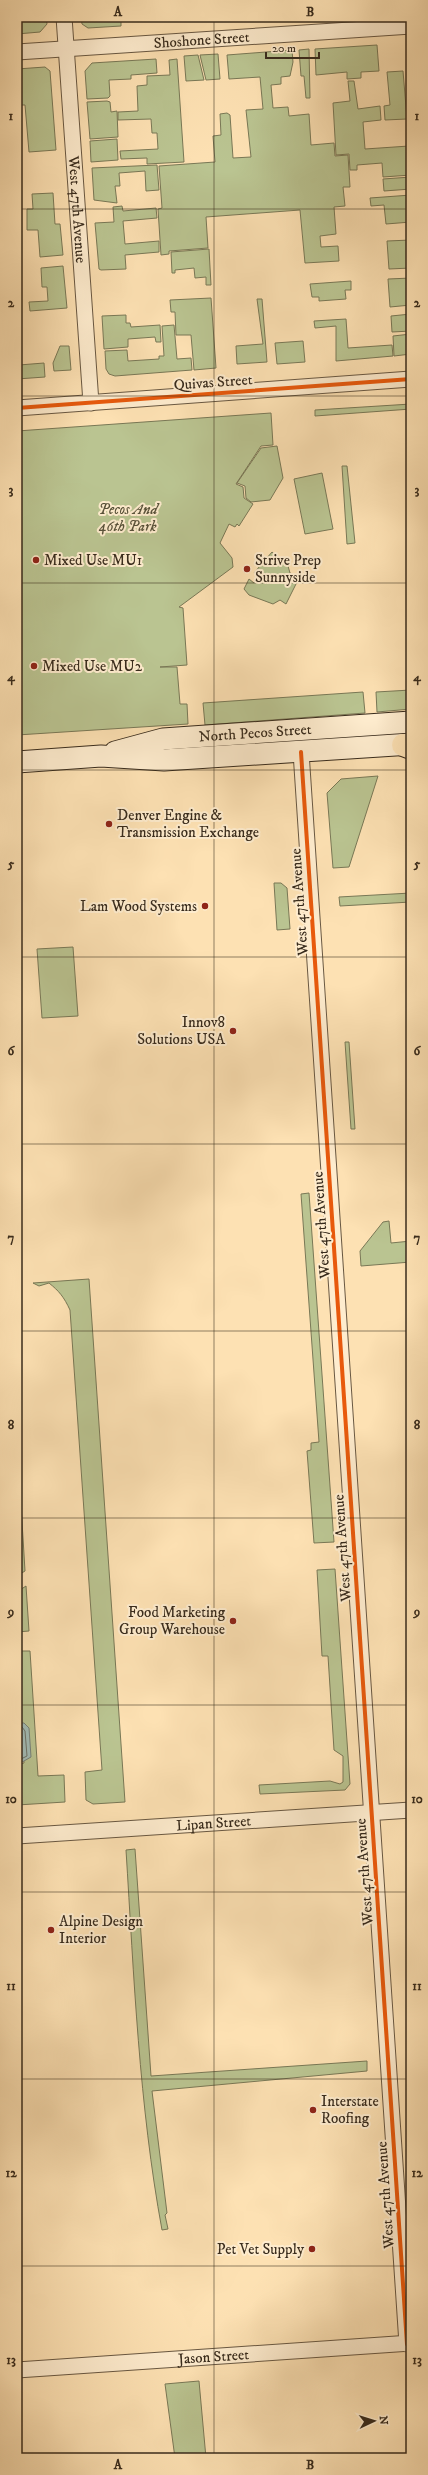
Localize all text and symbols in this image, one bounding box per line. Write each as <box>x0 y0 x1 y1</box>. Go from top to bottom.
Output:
text: A <box>113 4 123 20</box>
text: B <box>306 4 314 20</box>
street label: Shoshone Street <box>153 28 250 53</box>
scale bar <box>266 34 319 60</box>
text: 20 m <box>272 41 296 56</box>
text: 1 <box>9 108 14 124</box>
text: 1 <box>415 108 420 124</box>
street label: West 47th Avenue <box>64 154 90 264</box>
text: 2 <box>8 295 15 311</box>
text: 2 <box>414 295 421 311</box>
street label: Quivas Street <box>173 370 253 395</box>
text: 3 <box>9 482 14 498</box>
text: 3 <box>415 482 420 498</box>
park label: Pecos And 46th Park <box>98 500 160 536</box>
place label: Mixed Use MU1 <box>44 551 142 570</box>
place label: Strive Prep Sunnyside <box>255 551 322 587</box>
marker: Mixed Use MU1 <box>31 555 41 565</box>
marker: Strive Prep Sunnyside <box>242 564 252 574</box>
place label: Mixed Use MU2 <box>42 657 143 676</box>
marker: Mixed Use MU2 <box>29 661 39 671</box>
text: 4 <box>6 669 15 686</box>
text: 4 <box>412 669 421 686</box>
street label: North Pecos Street <box>198 720 312 747</box>
place label: Denver Engine & Transmission Exchange <box>117 806 259 842</box>
marker: Denver Engine & Transmission Exchange <box>104 819 114 829</box>
street label: West 47th Avenue <box>286 848 313 957</box>
text: 5 <box>7 856 15 872</box>
text: 5 <box>413 856 421 872</box>
place label: Lam Wood Systems <box>80 897 197 916</box>
marker: Lam Wood Systems <box>200 901 210 911</box>
place label: Innov8 Solutions USA <box>137 1013 225 1049</box>
marker: Innov8 Solutions USA <box>228 1026 238 1036</box>
text: 6 <box>8 1043 16 1059</box>
text: 6 <box>414 1043 422 1059</box>
street label: West 47th Avenue <box>308 1171 335 1280</box>
text: 7 <box>8 1230 15 1246</box>
text: 7 <box>414 1230 421 1246</box>
text: 8 <box>8 1417 15 1433</box>
text: 8 <box>414 1417 421 1433</box>
street label: West 47th Avenue <box>329 1494 356 1603</box>
place label: Food Marketing Group Warehouse <box>119 1603 226 1639</box>
text: 9 <box>7 1604 14 1620</box>
text: 9 <box>413 1604 420 1620</box>
marker: Food Marketing Group Warehouse <box>228 1616 238 1626</box>
text: 10 <box>5 1791 17 1807</box>
text: 10 <box>411 1791 423 1807</box>
street label: Lipan Street <box>175 1812 252 1835</box>
street label: West 47th Avenue <box>351 1818 378 1927</box>
place label: Alpine Design Interior <box>59 1912 143 1948</box>
marker: Alpine Design Interior <box>46 1925 56 1935</box>
text: 11 <box>6 1978 16 1994</box>
text: 11 <box>412 1978 422 1994</box>
place label: Interstate Roofing <box>321 2092 379 2128</box>
marker: Interstate Roofing <box>308 2105 318 2115</box>
street label: West 47th Avenue <box>372 2141 399 2250</box>
text: 12 <box>5 2165 17 2181</box>
text: 12 <box>411 2165 423 2181</box>
place label: Pet Vet Supply <box>217 2240 305 2259</box>
marker: Pet Vet Supply <box>307 2244 317 2254</box>
street label: Jason Street <box>176 2345 250 2369</box>
text: 13 <box>6 2352 16 2368</box>
text: 13 <box>412 2352 422 2368</box>
north arrow <box>354 2401 394 2441</box>
text: N <box>376 2415 390 2425</box>
text: A <box>113 2457 123 2473</box>
text: B <box>306 2457 314 2473</box>

